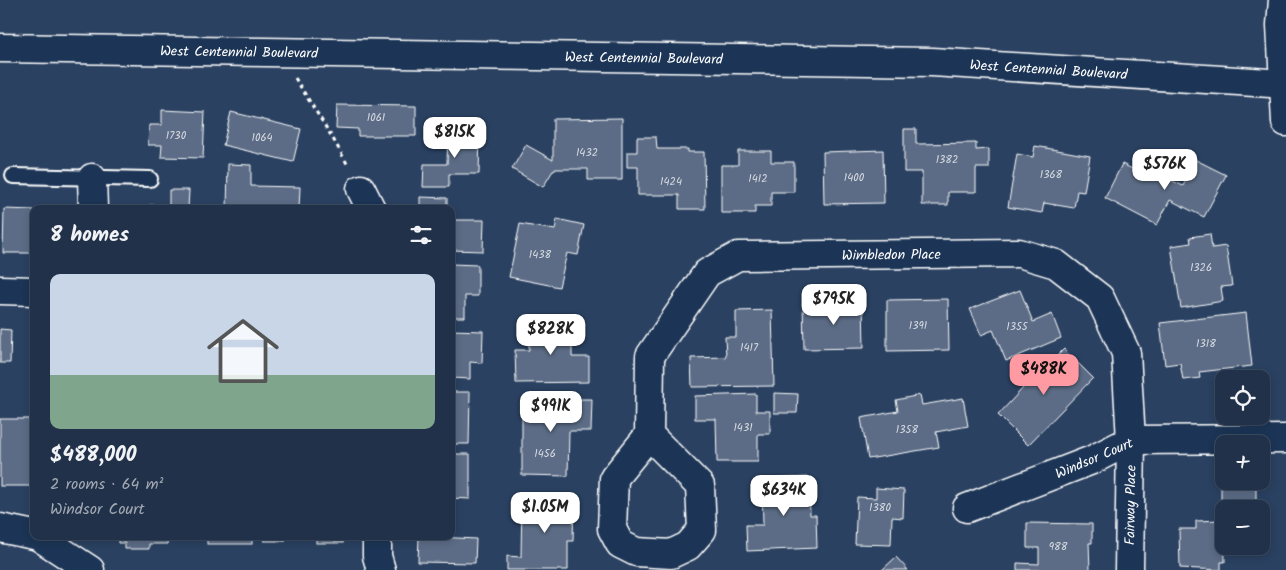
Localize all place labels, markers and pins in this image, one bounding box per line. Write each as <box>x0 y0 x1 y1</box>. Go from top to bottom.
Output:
pin: $815K <box>420 116 490 159</box>
pin: $576K <box>1130 148 1200 191</box>
pin: $795K <box>799 284 869 326</box>
pin: $828K <box>516 314 586 356</box>
pin: $488K <box>1009 354 1079 396</box>
pin: $991K <box>516 390 586 433</box>
pin: $634K <box>749 474 819 517</box>
pin: $1.05M <box>504 492 586 534</box>

